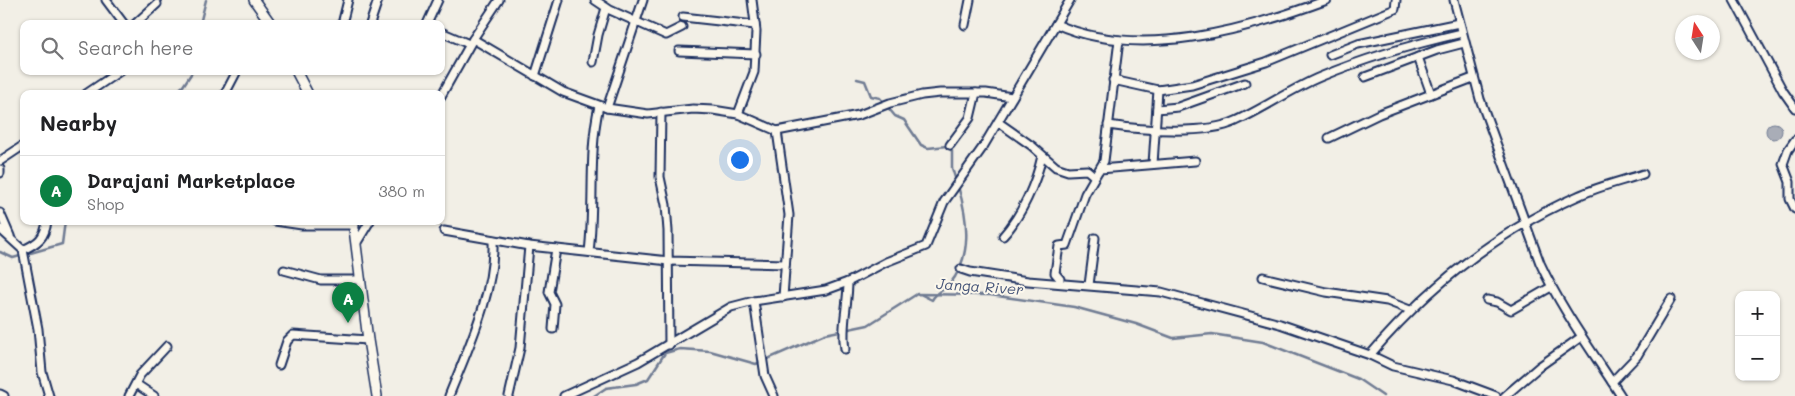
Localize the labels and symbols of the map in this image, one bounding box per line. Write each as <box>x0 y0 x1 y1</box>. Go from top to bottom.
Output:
north arrow <box>1675 15 1720 60</box>
your location <box>727 147 753 173</box>
water label: Janga River <box>936 273 1025 299</box>
pin: A <box>332 282 364 323</box>

